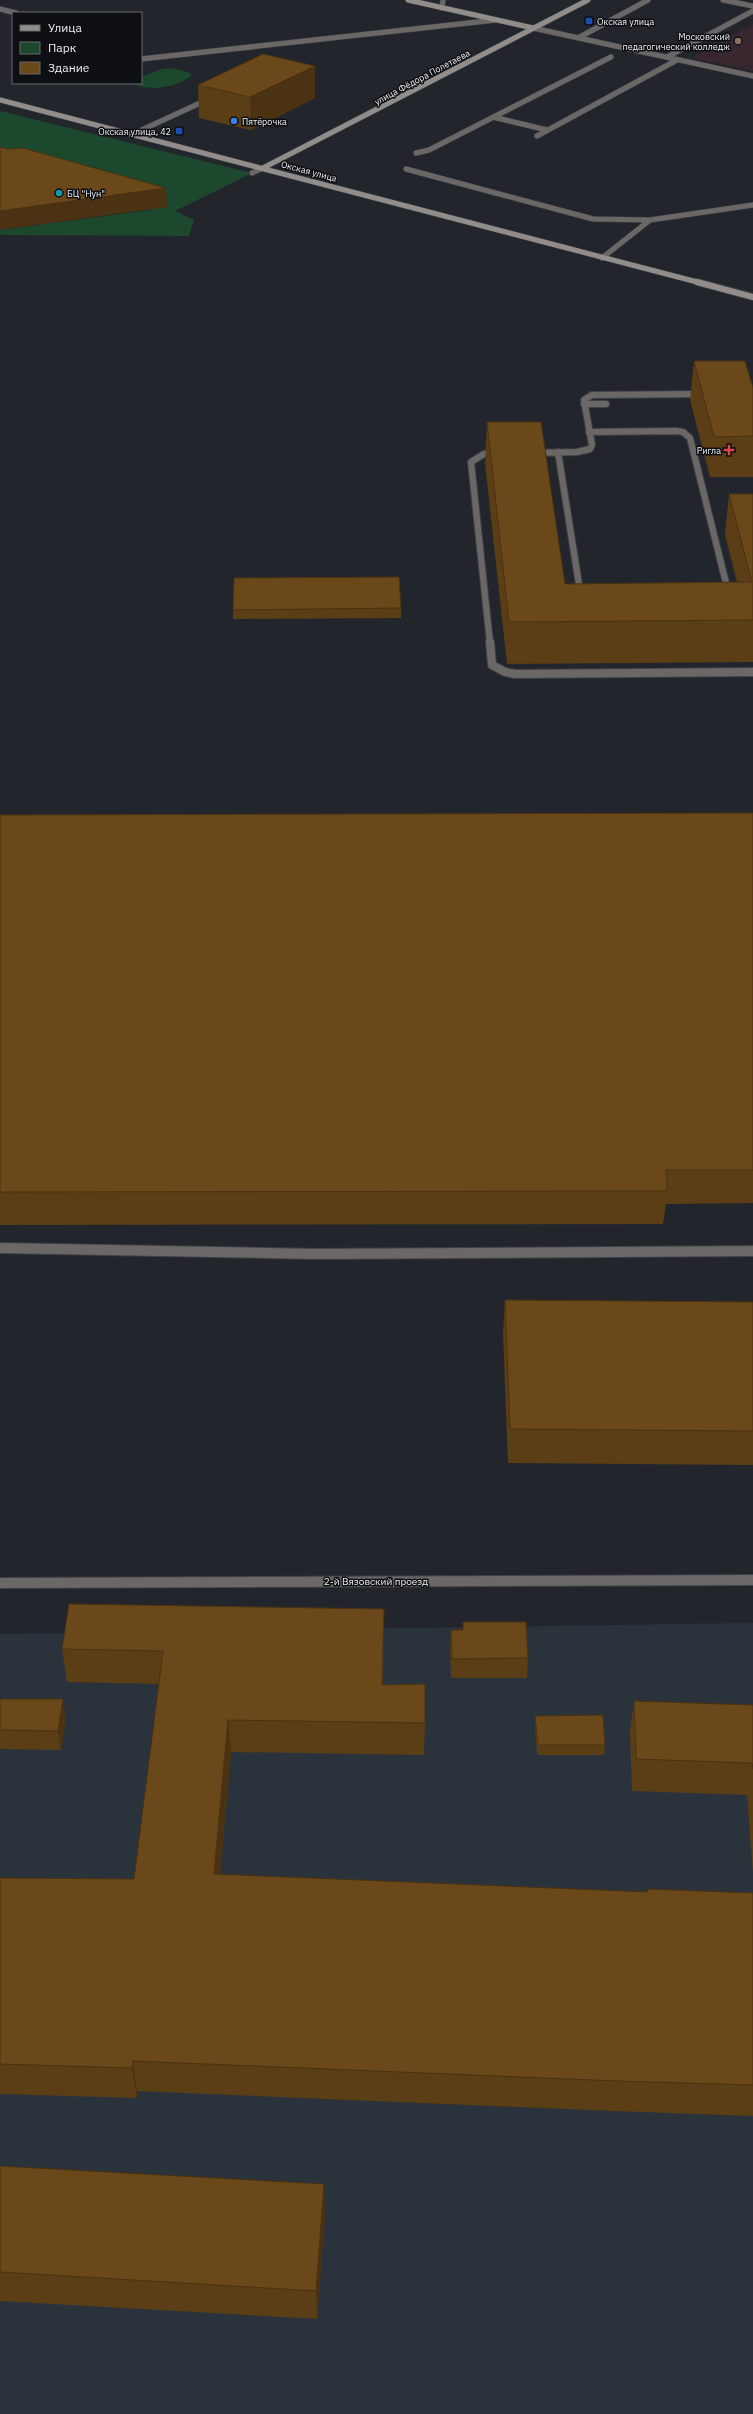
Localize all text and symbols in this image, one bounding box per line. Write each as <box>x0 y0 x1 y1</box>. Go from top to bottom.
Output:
legend <box>12 12 142 84</box>
marker: Окская улица <box>584 16 594 26</box>
place label: Окская улица <box>597 16 654 27</box>
text: Улица <box>48 20 82 35</box>
place label: Московский педагогический колледж <box>623 31 730 52</box>
marker: Московский педагогический колледж <box>733 36 743 46</box>
text: Парк <box>48 40 77 55</box>
street label: улица Фёдора Полетаева <box>372 47 472 107</box>
text: Здание <box>48 60 90 75</box>
marker: Пятёрочка <box>229 116 239 126</box>
place label: Пятёрочка <box>242 116 287 127</box>
place label: Окская улица, 42 <box>98 126 171 137</box>
marker: Окская улица, 42 <box>174 126 184 136</box>
street label: Окская улица <box>280 158 338 184</box>
marker: БЦ "Нун" <box>54 188 64 198</box>
place label: БЦ "Нун" <box>67 188 105 199</box>
place label: Ригла <box>697 445 721 456</box>
marker: Ригла <box>724 445 734 455</box>
street label: 2-й Вязовский проезд <box>324 1575 428 1588</box>

